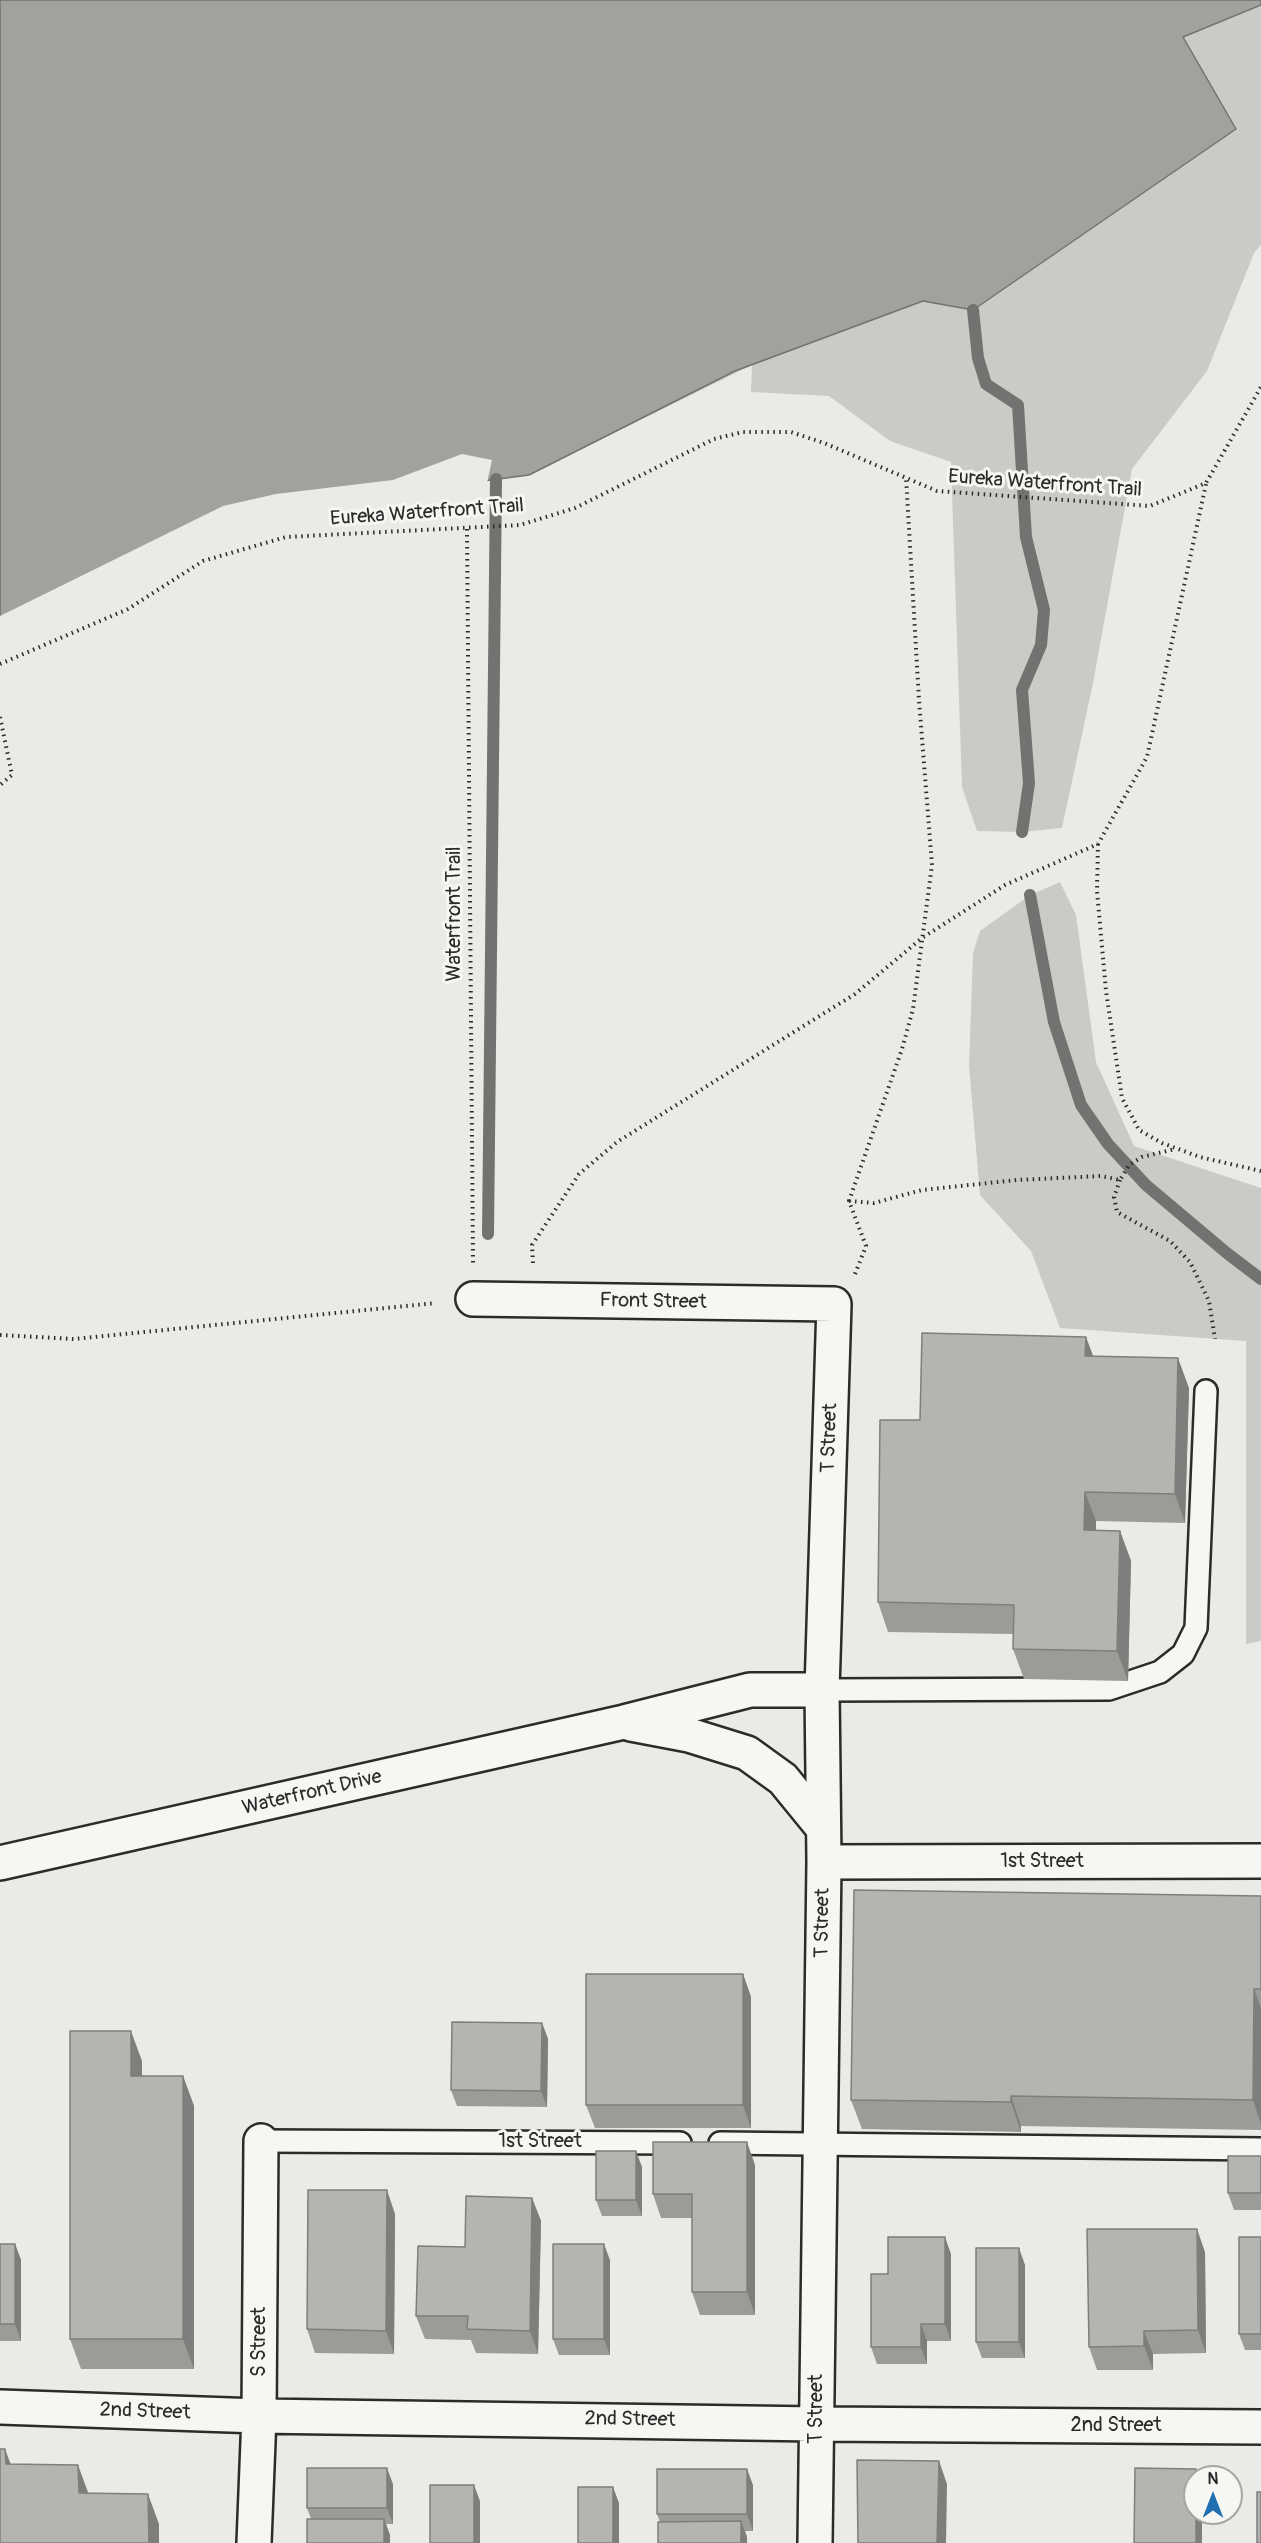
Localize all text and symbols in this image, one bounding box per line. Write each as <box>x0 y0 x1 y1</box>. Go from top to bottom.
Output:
street label: Eureka Waterfront Trail <box>947 465 1143 503</box>
street label: Eureka Waterfront Trail <box>329 494 525 532</box>
street label: Waterfront Trail <box>443 846 467 982</box>
street label: Front Street <box>599 1289 707 1315</box>
street label: T Street <box>817 1403 843 1473</box>
street label: Waterfront Drive <box>240 1765 384 1821</box>
street label: 1st Street <box>1000 1850 1084 1874</box>
street label: T Street <box>810 1888 836 1958</box>
street label: 1st Street <box>498 2130 582 2154</box>
street label: S Street <box>248 2307 272 2377</box>
street label: T Street <box>805 2374 829 2444</box>
street label: 2nd Street <box>99 2398 191 2426</box>
street label: 2nd Street <box>584 2407 676 2433</box>
street label: 2nd Street <box>1071 2414 1161 2438</box>
north arrow <box>1183 2465 1243 2525</box>
text: N <box>1208 2469 1218 2489</box>

